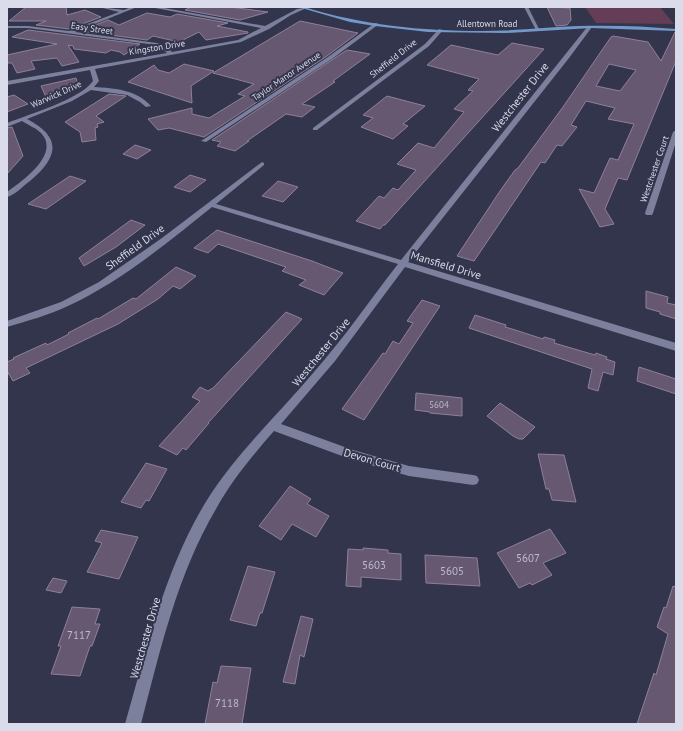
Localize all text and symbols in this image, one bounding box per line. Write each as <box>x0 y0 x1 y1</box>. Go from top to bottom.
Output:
street label: Allentown Road <box>457 18 518 29</box>
street label: Easy Street <box>70 20 114 36</box>
street label: Sheffield Drive <box>367 36 419 80</box>
street label: Kingston Drive <box>128 37 186 57</box>
street label: Taylor Manor Avenue <box>250 49 323 103</box>
street label: Westchester Drive <box>489 59 552 134</box>
street label: Warwick Drive <box>29 78 83 110</box>
street label: Westchester Court <box>637 134 671 204</box>
street label: Sheffield Drive <box>103 221 167 273</box>
street label: Mansfield Drive <box>409 248 483 282</box>
street label: Westchester Drive <box>289 315 353 389</box>
house number: 5604 <box>429 399 449 410</box>
street label: Devon Court <box>342 445 402 475</box>
house number: 5607 <box>516 551 540 565</box>
house number: 5603 <box>362 558 386 572</box>
house number: 5605 <box>440 564 464 578</box>
street label: Westchester Drive <box>127 595 163 680</box>
house number: 7117 <box>67 628 91 642</box>
house number: 7118 <box>215 696 239 710</box>

